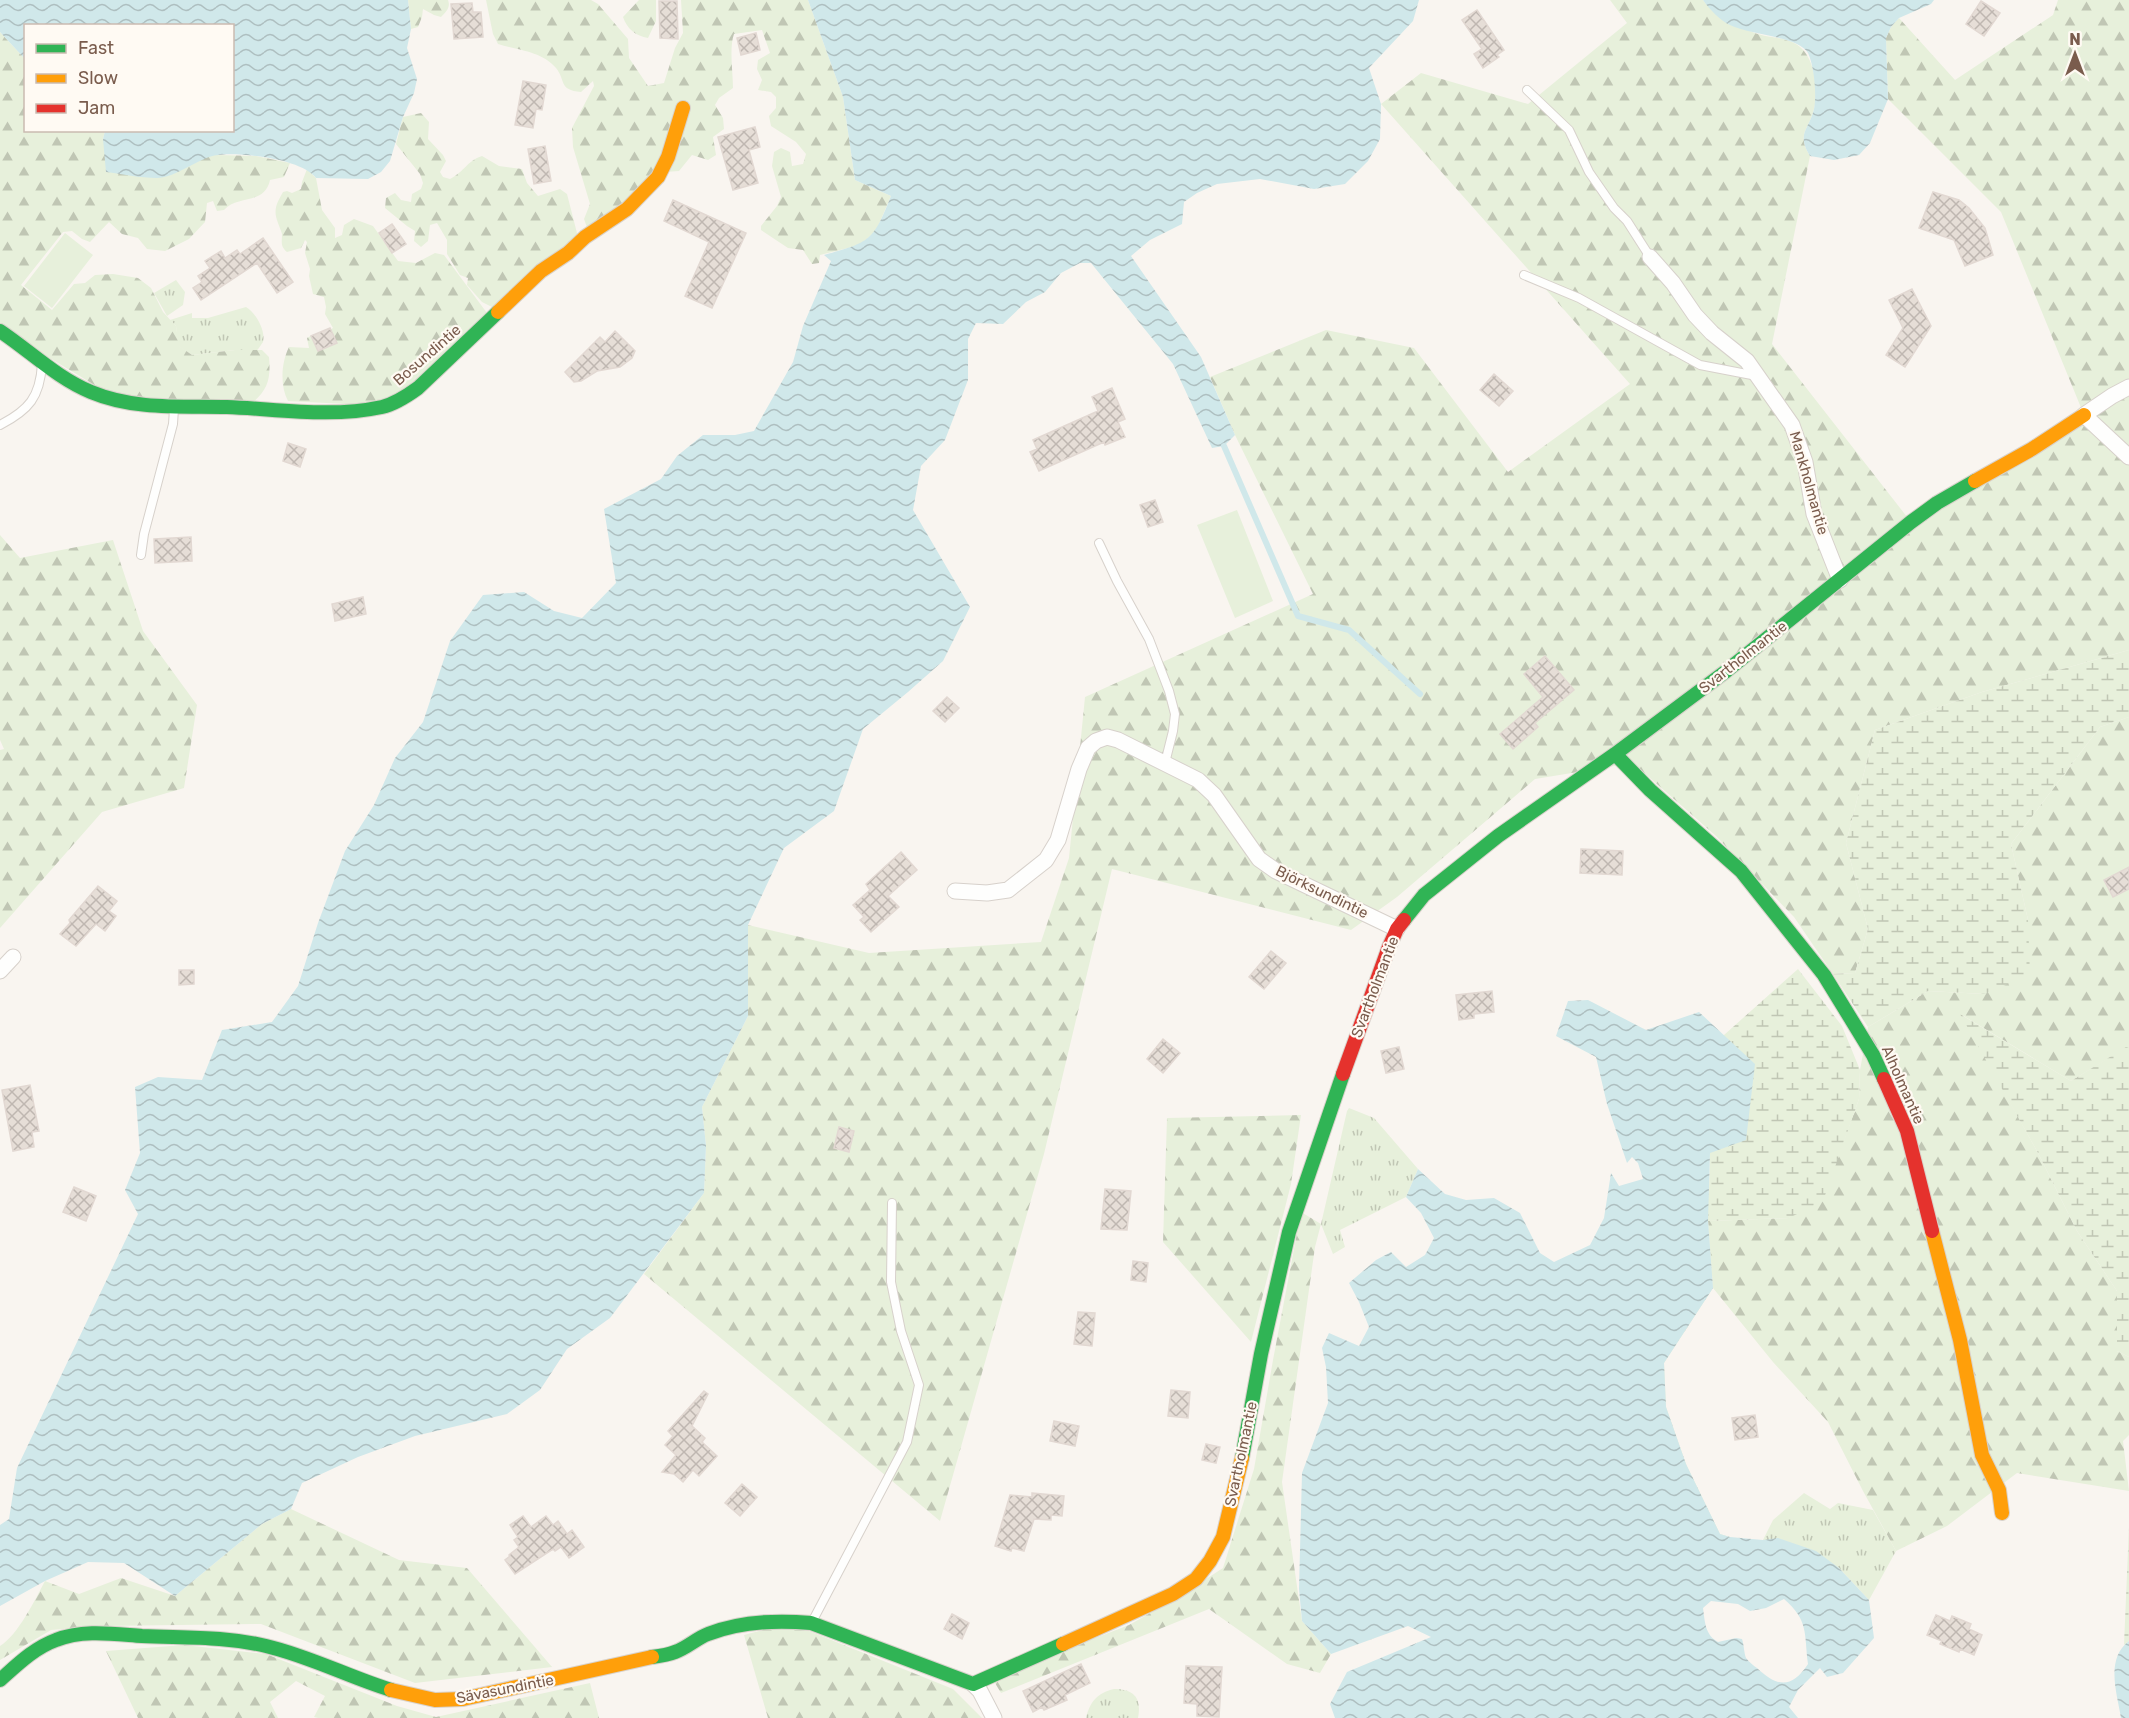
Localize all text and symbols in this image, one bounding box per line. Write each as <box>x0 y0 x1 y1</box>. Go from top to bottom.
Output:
legend <box>24 24 234 132</box>
north arrow <box>2045 24 2105 84</box>
text: N <box>2069 30 2081 49</box>
text: Fast <box>78 37 114 59</box>
text: Slow <box>78 67 118 89</box>
text: Jam <box>78 97 115 119</box>
street label: Bosundintie <box>389 321 465 389</box>
street label: Mankholmantie <box>1786 429 1832 537</box>
street label: Svartholmantie <box>1695 617 1791 697</box>
street label: Björksundintie <box>1273 862 1371 922</box>
street label: Svartholmantie <box>1347 934 1403 1040</box>
street label: Alholmantie <box>1878 1043 1928 1127</box>
street label: Svartholmantie <box>1221 1400 1261 1508</box>
street label: Sävasundintie <box>455 1671 555 1707</box>

